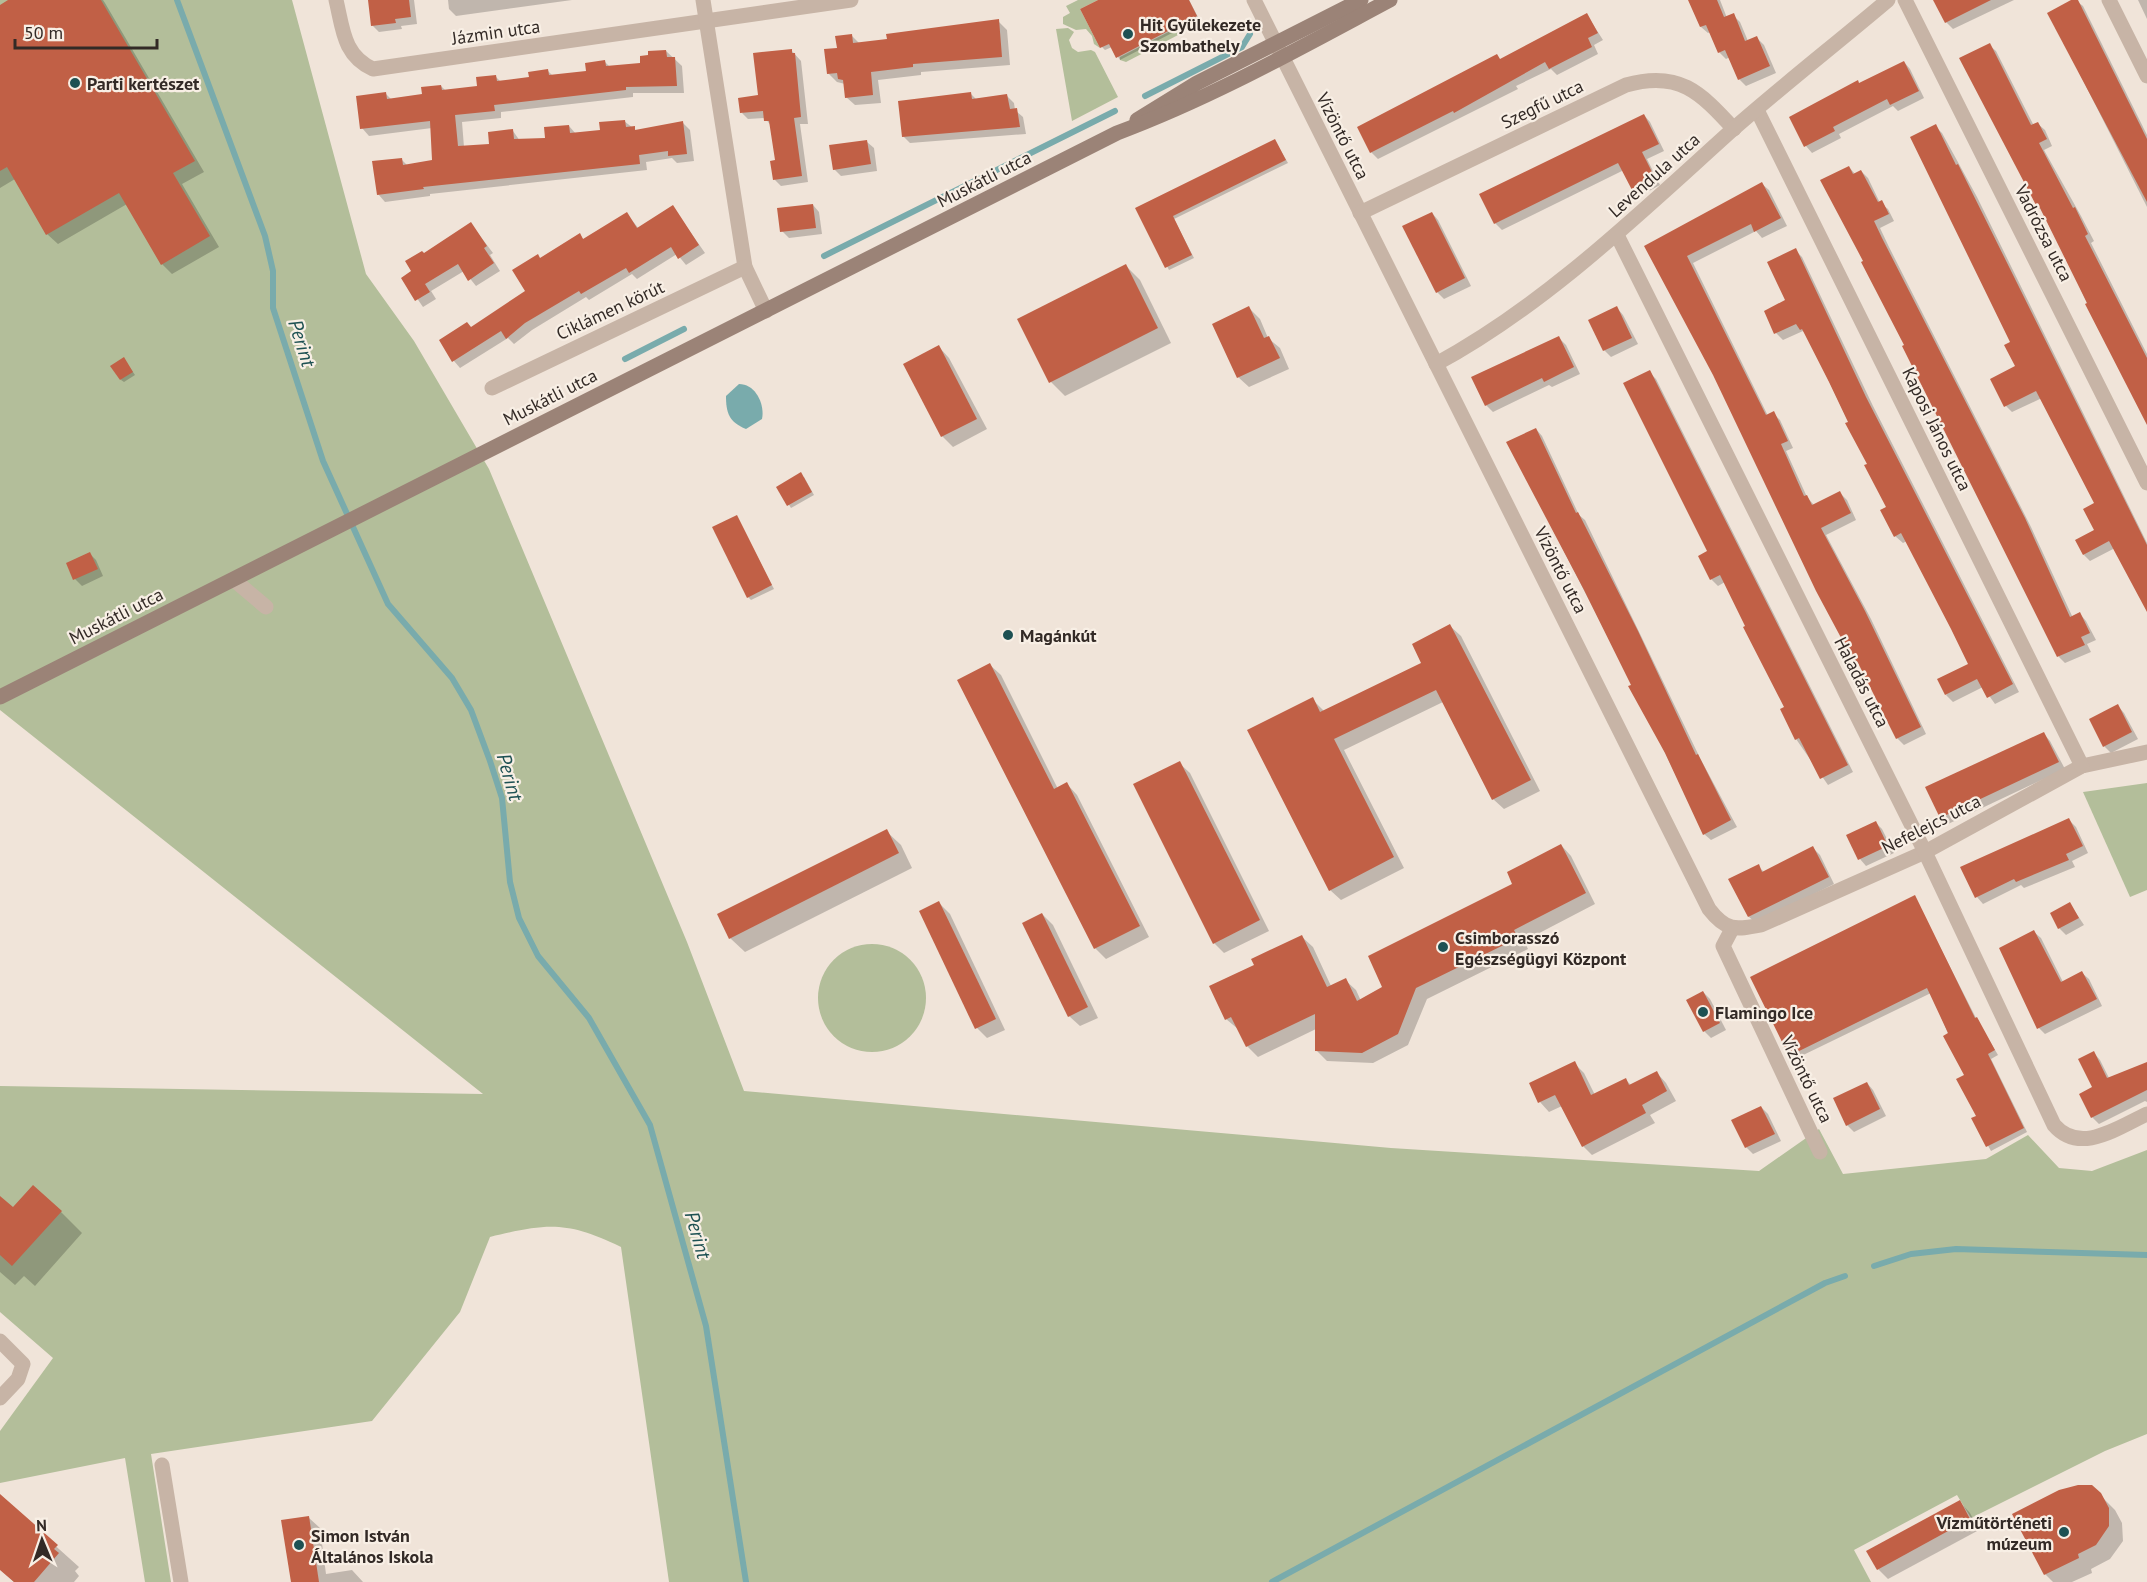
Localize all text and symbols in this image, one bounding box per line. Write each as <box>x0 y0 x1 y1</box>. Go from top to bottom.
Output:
scale bar <box>15 12 158 50</box>
place label: Hit Gyülekezete Szombathely <box>1140 13 1261 57</box>
street label: Jázmin utca <box>449 14 542 50</box>
text: 50 m <box>24 21 63 44</box>
marker: Hit Gyülekezete Szombathely <box>1121 27 1135 41</box>
place label: Parti kertészet <box>87 72 200 95</box>
street label: Szegfű utca <box>1497 74 1587 134</box>
marker: Parti kertészet <box>68 76 82 90</box>
street label: Vízöntő utca <box>1311 88 1375 183</box>
street label: Levendula utca <box>1603 128 1705 222</box>
street label: Muskátli utca <box>933 145 1035 213</box>
street label: Vadrózsa utca <box>2009 180 2078 285</box>
street label: Ciklámen körút <box>552 275 668 345</box>
water label: Perint <box>282 316 322 372</box>
street label: Muskátli utca <box>499 363 601 431</box>
street label: Kaposi János utca <box>1897 363 1977 495</box>
street label: Vízöntő utca <box>1529 522 1593 617</box>
street label: Muskátli utca <box>65 582 167 650</box>
place label: Magánkút <box>1020 624 1097 647</box>
marker: Magánkút <box>1001 628 1015 642</box>
street label: Haladás utca <box>1829 633 1895 731</box>
water label: Perint <box>491 750 530 805</box>
street label: Nefelejcs utca <box>1878 789 1984 859</box>
place label: Csimborasszó Egészségügyi Központ <box>1455 926 1627 970</box>
marker: Csimborasszó Egészségügyi Központ <box>1436 940 1450 954</box>
place label: Flamingo Ice <box>1715 1001 1813 1024</box>
marker: Flamingo Ice <box>1696 1005 1710 1019</box>
street label: Vízöntő utca <box>1776 1031 1838 1127</box>
water label: Perint <box>679 1208 718 1263</box>
north arrow <box>12 1510 72 1570</box>
place label: Vízműtörténeti múzeum <box>1935 1511 2052 1555</box>
text: N <box>36 1515 47 1535</box>
place label: Simon István Általános Iskola <box>311 1524 434 1568</box>
marker: Vízműtörténeti múzeum <box>2057 1525 2071 1539</box>
marker: Simon István Általános Iskola <box>292 1538 306 1552</box>

